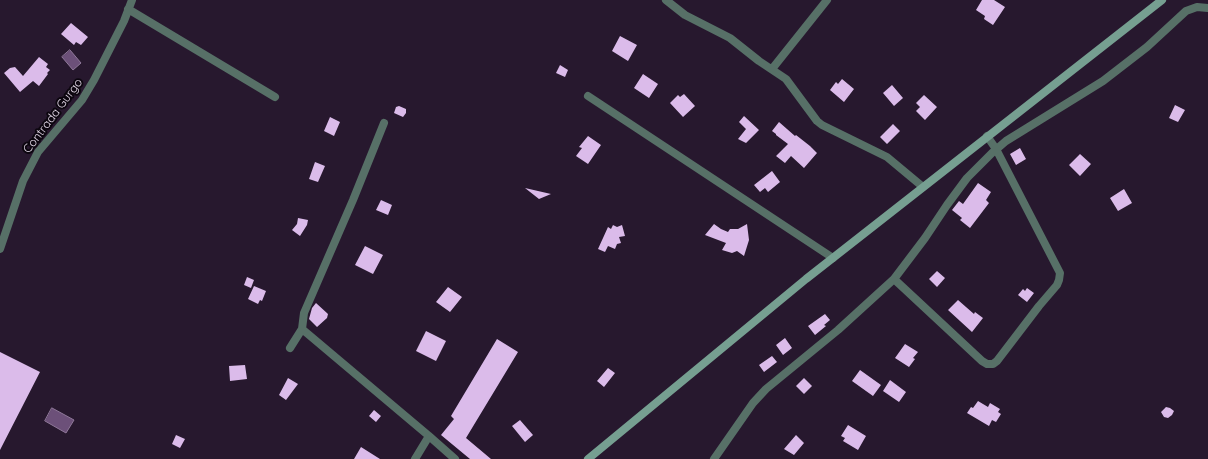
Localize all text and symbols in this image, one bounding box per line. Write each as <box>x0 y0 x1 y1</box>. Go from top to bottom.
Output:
street label: Contrada Gurgo <box>20 76 86 156</box>

